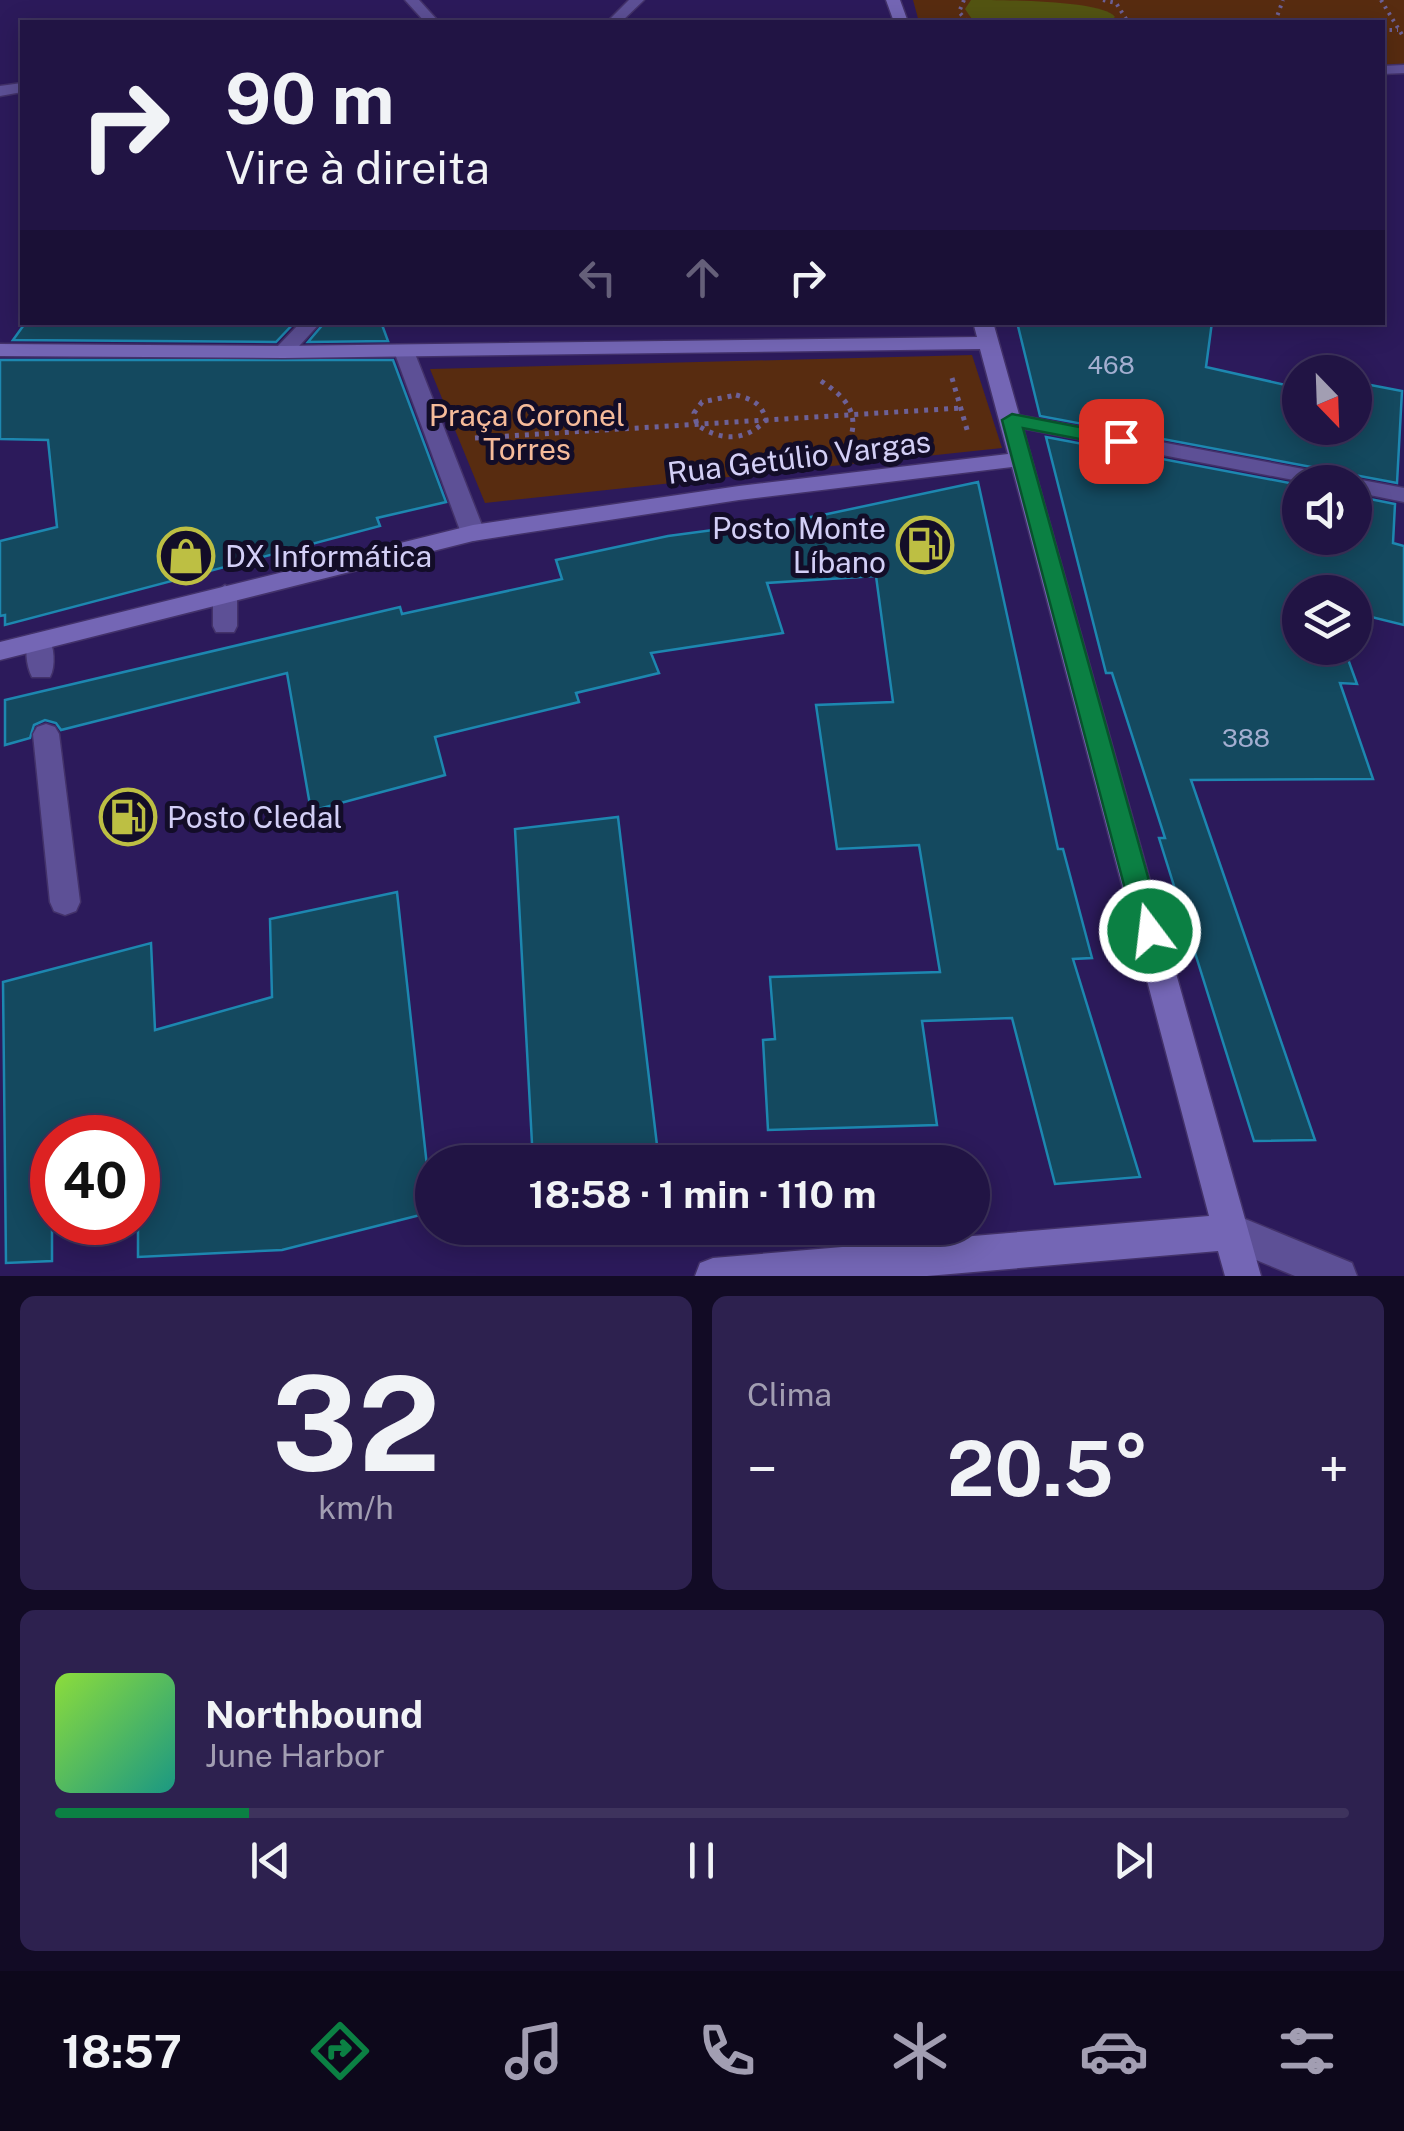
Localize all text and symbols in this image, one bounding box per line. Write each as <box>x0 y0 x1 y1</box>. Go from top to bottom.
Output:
text: 90 m <box>225 57 395 140</box>
icon: right <box>60 60 190 190</box>
text: Vire à direita <box>225 141 490 194</box>
icon: left <box>570 250 625 305</box>
icon: ahead <box>675 250 730 305</box>
icon: right <box>780 250 835 305</box>
house number: 468 <box>1087 350 1135 380</box>
north arrow <box>1282 355 1372 445</box>
map controls <box>1282 355 1372 665</box>
park label: Praça Coronel Torres <box>429 397 625 467</box>
pin <box>1079 399 1164 484</box>
icon: arrive <box>1094 414 1149 469</box>
street label: Rua Getúlio Vargas <box>665 423 933 491</box>
button: sound <box>1282 465 1372 555</box>
place label: Posto Monte Líbano <box>712 510 886 580</box>
fuel station icon: Posto Monte Líbano <box>895 515 955 575</box>
shop icon: DX Informática <box>156 526 216 586</box>
place label: DX Informática <box>225 538 432 574</box>
button: layers <box>1282 575 1372 665</box>
house number: 388 <box>1222 723 1270 753</box>
fuel station icon: Posto Cledal <box>98 787 158 847</box>
place label: Posto Cledal <box>167 799 342 835</box>
position arrow <box>1098 879 1202 983</box>
speed limit sign: 40 <box>30 1115 160 1245</box>
text: 18:58 · 1 min · 110 m <box>528 1172 877 1217</box>
text: 32 <box>271 1348 441 1500</box>
text: Clima <box>747 1376 832 1413</box>
text: 20.5° <box>947 1425 1149 1513</box>
text: − <box>747 1437 778 1501</box>
text: + <box>1318 1437 1349 1501</box>
text: km/h <box>318 1489 394 1526</box>
text: Northbound <box>205 1692 423 1737</box>
text: June Harbor <box>205 1737 385 1774</box>
icon: previous <box>243 1833 298 1888</box>
icon: pause <box>674 1833 729 1888</box>
icon: next <box>1106 1833 1161 1888</box>
icon: directions <box>305 2016 375 2086</box>
icon: music <box>499 2016 569 2086</box>
icon: phone <box>692 2016 762 2086</box>
icon: climate <box>885 2016 955 2086</box>
icon: car <box>1079 2016 1149 2086</box>
icon: filters <box>1272 2016 1342 2086</box>
text: 18:57 <box>62 2025 182 2078</box>

